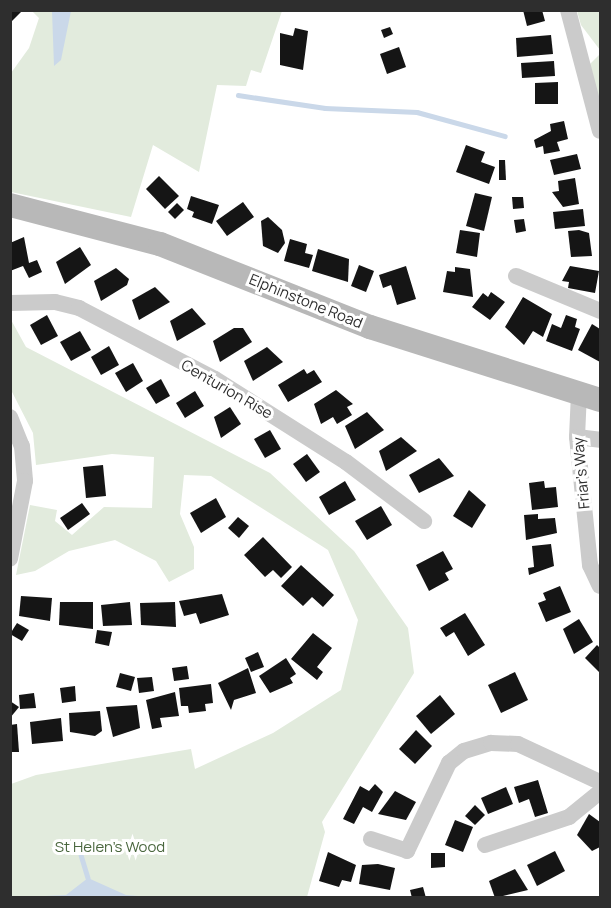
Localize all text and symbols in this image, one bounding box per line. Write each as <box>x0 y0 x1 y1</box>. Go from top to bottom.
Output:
street label: Elphinstone Road <box>247 270 365 332</box>
street label: Centurion Rise <box>178 356 276 422</box>
street label: Friar's Way <box>569 436 593 510</box>
park label: St Helen's Wood <box>55 838 165 856</box>

